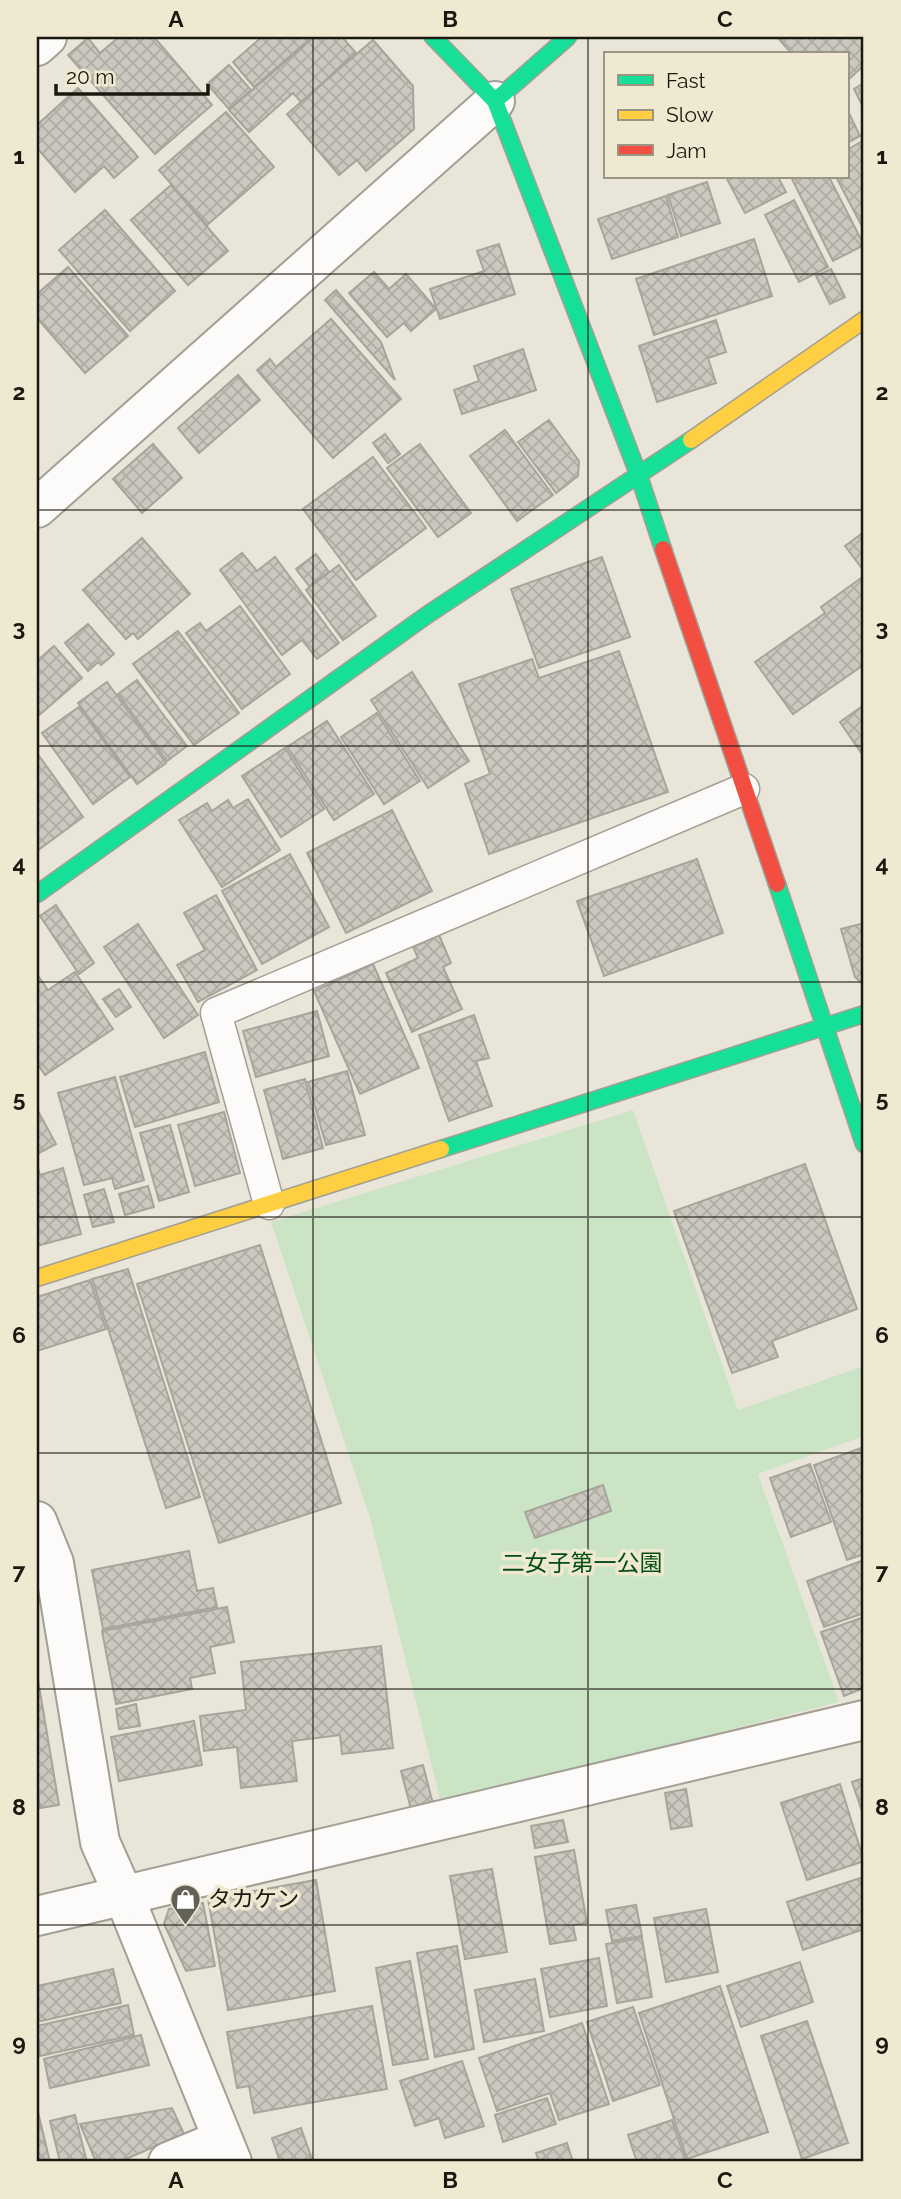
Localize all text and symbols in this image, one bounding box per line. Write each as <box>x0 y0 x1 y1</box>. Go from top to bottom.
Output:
text: A <box>168 5 184 32</box>
text: B <box>442 5 458 32</box>
text: C <box>717 5 733 32</box>
scale bar <box>56 52 208 96</box>
legend <box>604 52 848 178</box>
text: 20 m <box>66 64 114 89</box>
text: Fast <box>666 68 706 93</box>
text: Slow <box>666 102 714 127</box>
text: Jam <box>666 138 707 163</box>
text: 1 <box>13 142 25 169</box>
text: 1 <box>876 142 888 169</box>
text: 2 <box>13 378 25 405</box>
text: 2 <box>876 378 888 405</box>
text: 3 <box>13 614 25 641</box>
text: 3 <box>876 614 888 641</box>
text: 4 <box>12 850 26 877</box>
text: 4 <box>875 850 889 877</box>
text: 5 <box>13 1085 26 1112</box>
text: 5 <box>876 1085 889 1112</box>
text: 6 <box>12 1321 26 1348</box>
text: 6 <box>875 1321 889 1348</box>
park label: 二女子第一公園 <box>502 1549 663 1576</box>
text: 7 <box>13 1557 26 1584</box>
text: 7 <box>876 1557 889 1584</box>
text: 8 <box>12 1793 26 1820</box>
text: 8 <box>875 1793 889 1820</box>
shop icon: タカケン <box>168 1882 202 1926</box>
place label: タカケン <box>208 1885 299 1912</box>
text: 9 <box>12 2029 26 2056</box>
text: 9 <box>875 2029 889 2056</box>
text: A <box>168 2166 184 2193</box>
text: B <box>442 2166 458 2193</box>
text: C <box>717 2166 733 2193</box>

